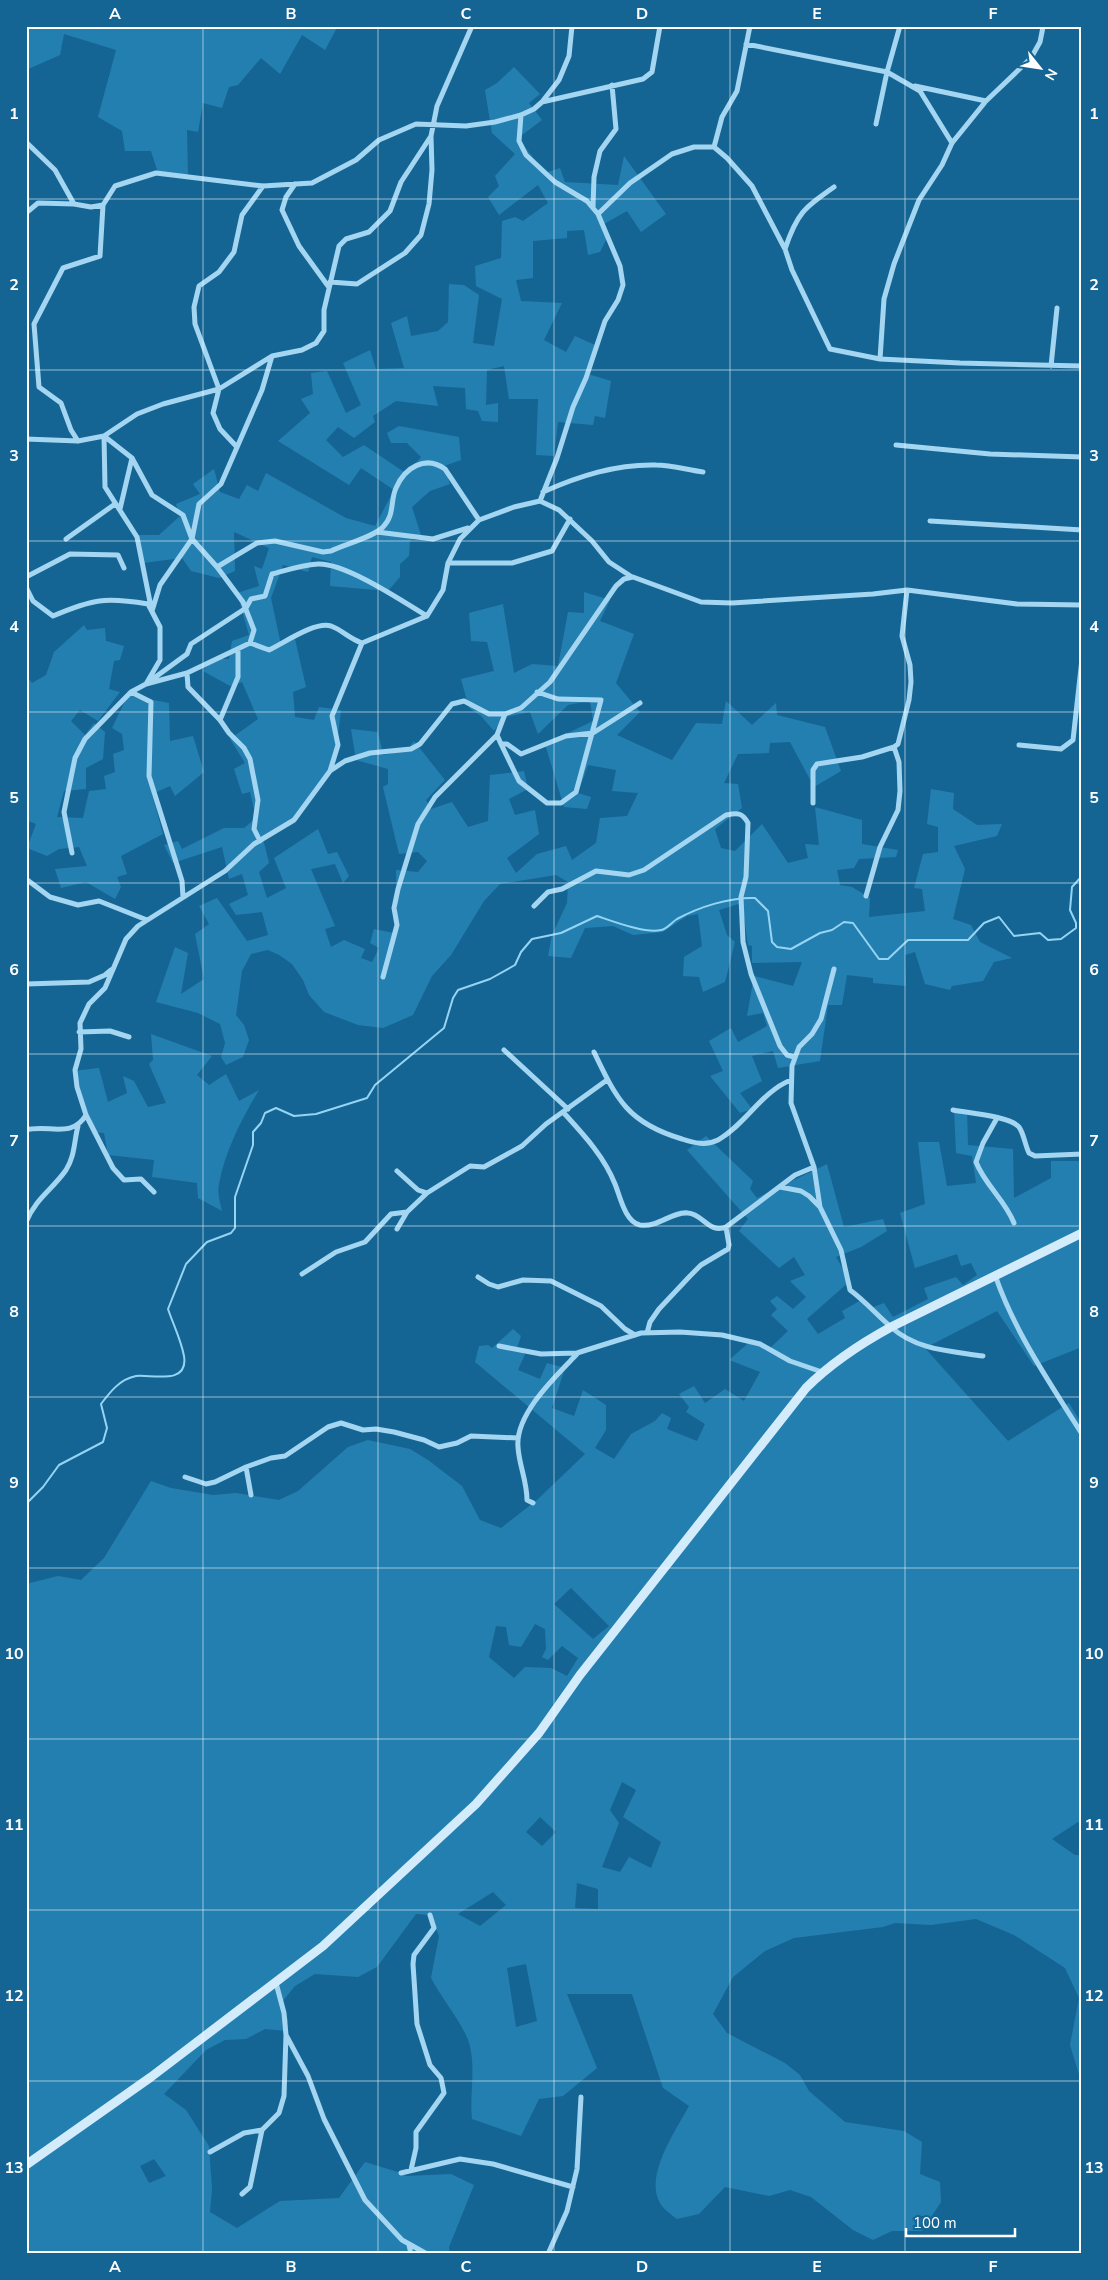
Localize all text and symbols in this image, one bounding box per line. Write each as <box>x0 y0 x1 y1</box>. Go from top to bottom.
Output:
text: A <box>109 3 121 25</box>
text: B <box>285 3 297 25</box>
text: C <box>461 3 472 25</box>
text: D <box>636 3 648 25</box>
text: E <box>812 3 822 25</box>
text: F <box>989 3 998 25</box>
north arrow <box>1016 42 1066 92</box>
text: N <box>1040 65 1062 84</box>
text: 1 <box>9 103 19 125</box>
text: 1 <box>1089 103 1099 125</box>
text: 2 <box>9 274 19 296</box>
text: 2 <box>1089 274 1099 296</box>
text: 3 <box>9 445 19 467</box>
text: 3 <box>1089 445 1099 467</box>
text: 4 <box>9 616 19 638</box>
text: 4 <box>1089 616 1099 638</box>
text: 5 <box>9 787 19 809</box>
text: 5 <box>1089 787 1099 809</box>
text: 6 <box>9 959 19 981</box>
text: 6 <box>1089 959 1099 981</box>
text: 7 <box>9 1130 19 1152</box>
text: 7 <box>1089 1130 1099 1152</box>
text: 8 <box>9 1301 19 1323</box>
text: 8 <box>1089 1301 1099 1323</box>
text: 9 <box>9 1472 19 1494</box>
text: 9 <box>1089 1472 1099 1494</box>
text: 10 <box>4 1643 24 1665</box>
text: 10 <box>1084 1643 1104 1665</box>
text: 11 <box>4 1814 24 1836</box>
text: 11 <box>1084 1814 1104 1836</box>
text: 12 <box>4 1985 24 2007</box>
text: 12 <box>1084 1985 1104 2007</box>
text: 13 <box>4 2157 24 2179</box>
text: 13 <box>1084 2157 1104 2179</box>
scale bar <box>906 2205 1014 2237</box>
text: 100 m <box>913 2213 957 2233</box>
text: A <box>109 2256 121 2278</box>
text: B <box>285 2256 297 2278</box>
text: C <box>461 2256 472 2278</box>
text: D <box>636 2256 648 2278</box>
text: E <box>812 2256 822 2278</box>
text: F <box>989 2256 998 2278</box>

